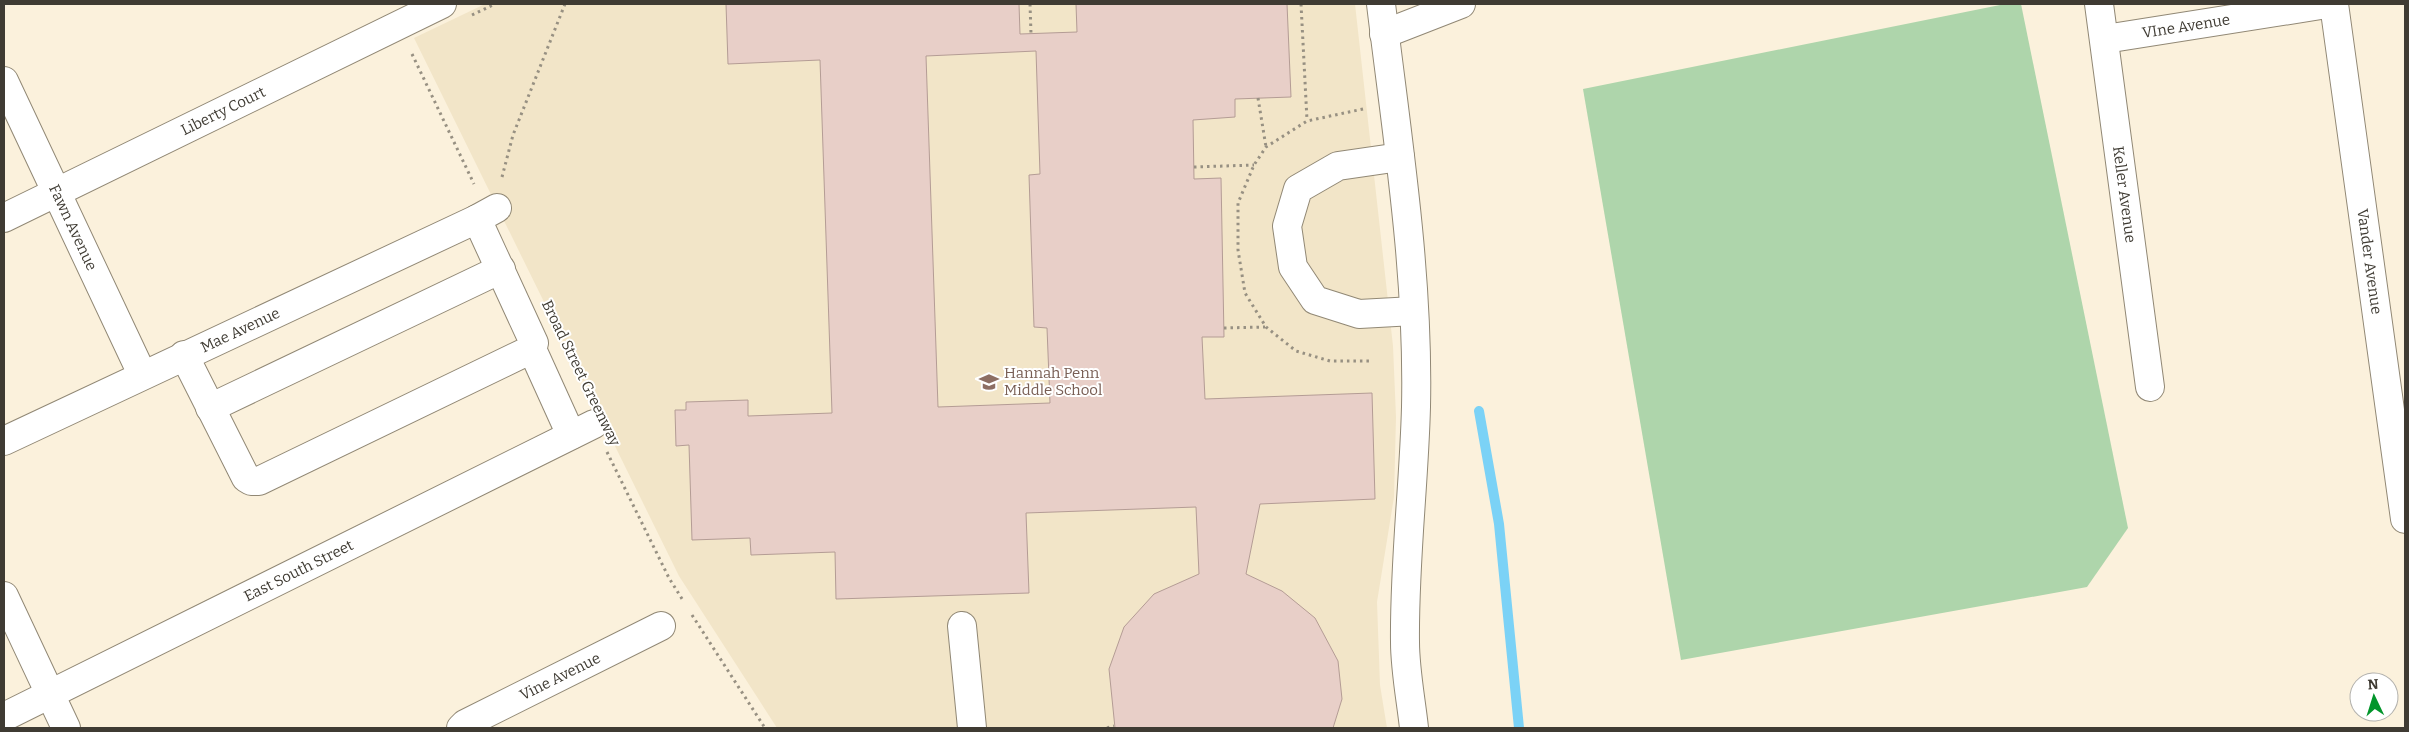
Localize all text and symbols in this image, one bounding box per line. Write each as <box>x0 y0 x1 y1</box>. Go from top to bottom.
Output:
street label: VIne Avenue <box>2141 10 2231 42</box>
street label: Liberty Court <box>178 82 269 139</box>
street label: Keller Avenue <box>2109 145 2140 244</box>
street label: Fawn Avenue <box>45 182 101 273</box>
street label: Vander Avenue <box>2353 208 2386 316</box>
street label: Broad Street Greenway <box>538 297 624 449</box>
street label: Mae Avenue <box>198 304 283 356</box>
place label: Hannah Penn Middle School <box>1004 364 1102 399</box>
school or university icon: Hannah Penn Middle School <box>978 371 1000 393</box>
street label: East South Street <box>241 536 357 605</box>
street label: Vine Avenue <box>517 649 603 704</box>
north arrow <box>2349 672 2399 722</box>
text: N <box>2367 676 2379 693</box>

